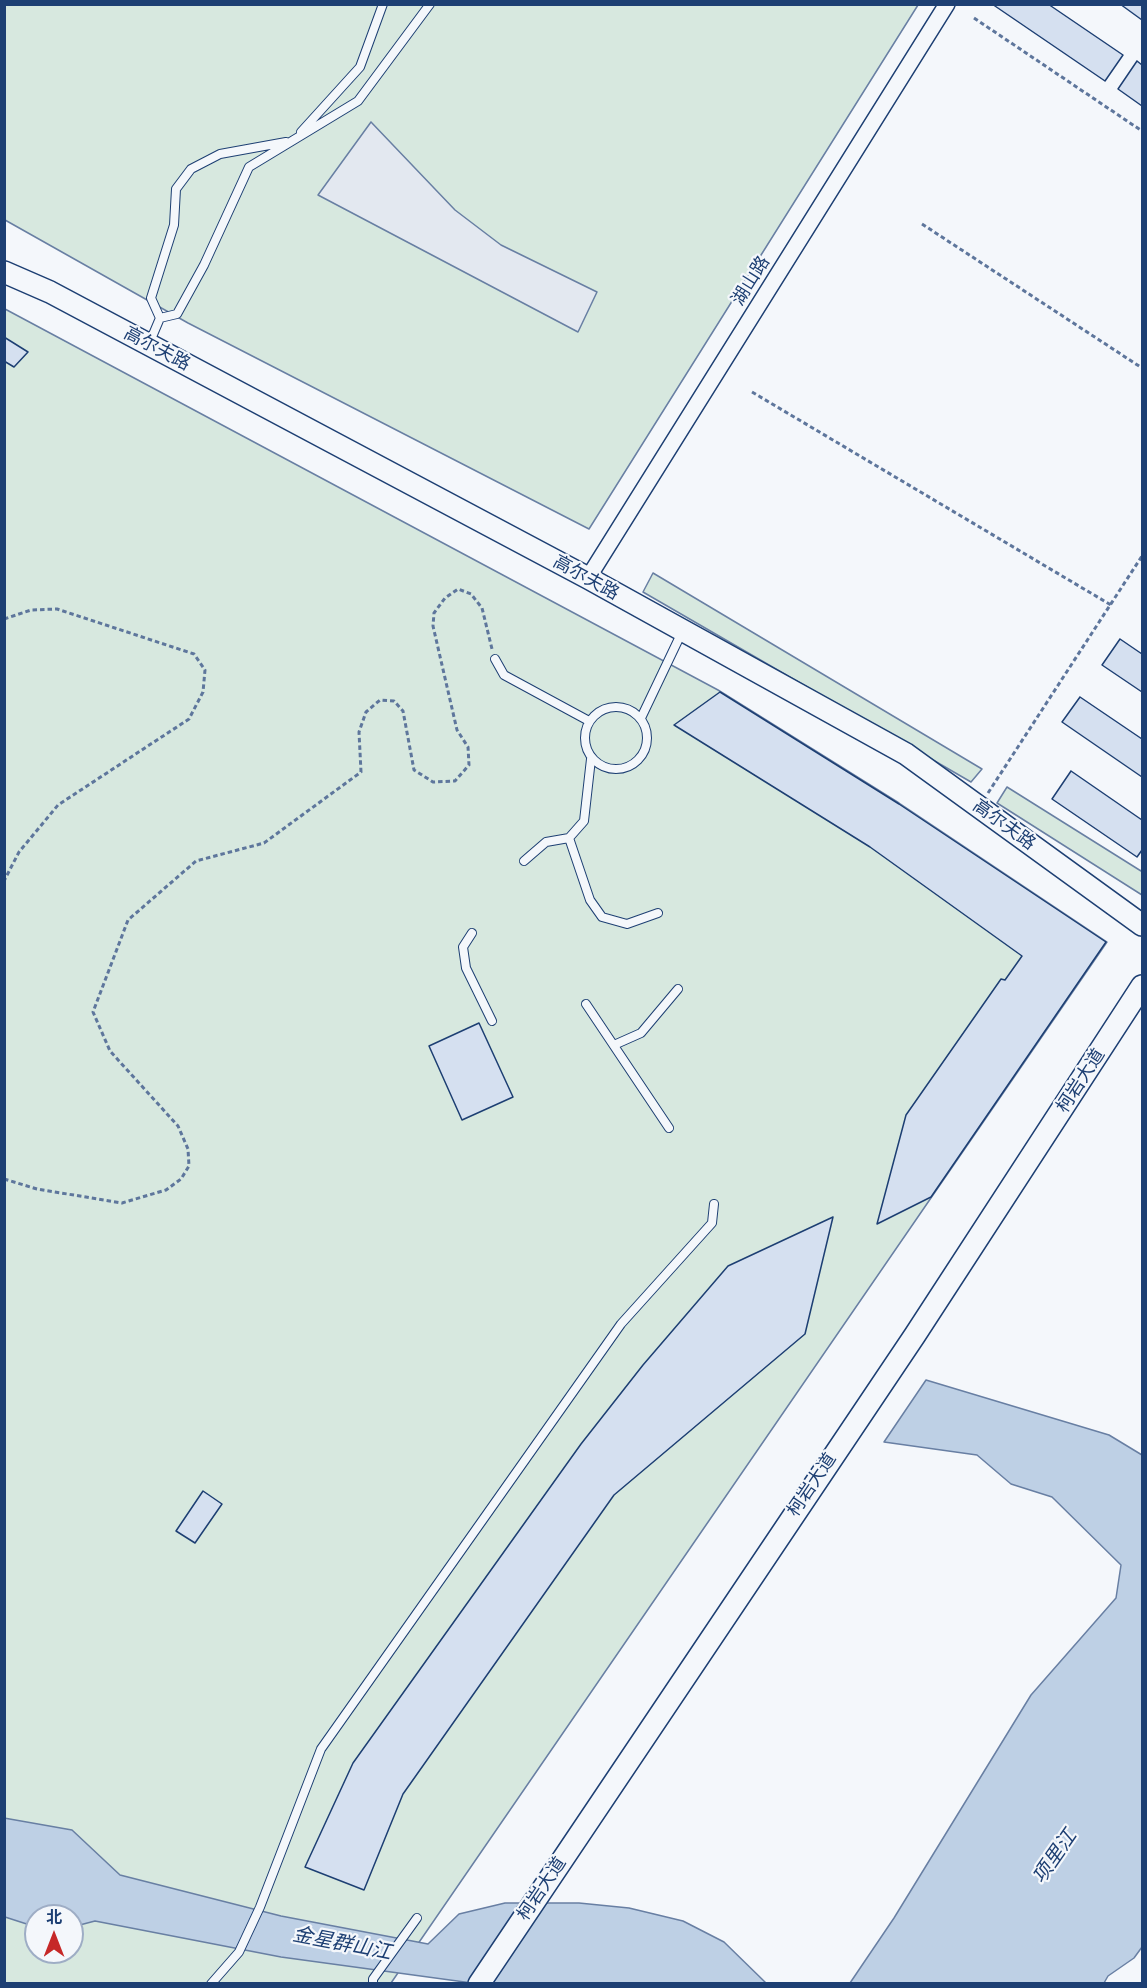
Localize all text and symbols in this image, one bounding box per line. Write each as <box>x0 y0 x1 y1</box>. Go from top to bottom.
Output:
street label: 湖山路 <box>728 252 774 310</box>
street label: 高尔夫路 <box>120 323 194 375</box>
street label: 高尔夫路 <box>549 551 623 605</box>
street label: 高尔夫路 <box>969 795 1039 855</box>
street label: 柯岩大道 <box>1052 1045 1110 1117</box>
street label: 柯岩大道 <box>783 1449 841 1521</box>
water label: 项里江 <box>1028 1826 1082 1888</box>
street label: 柯岩大道 <box>513 1853 571 1925</box>
north arrow <box>24 1904 84 1964</box>
text: 北 <box>46 1908 62 1927</box>
water label: 金星群山江 <box>291 1923 393 1965</box>

